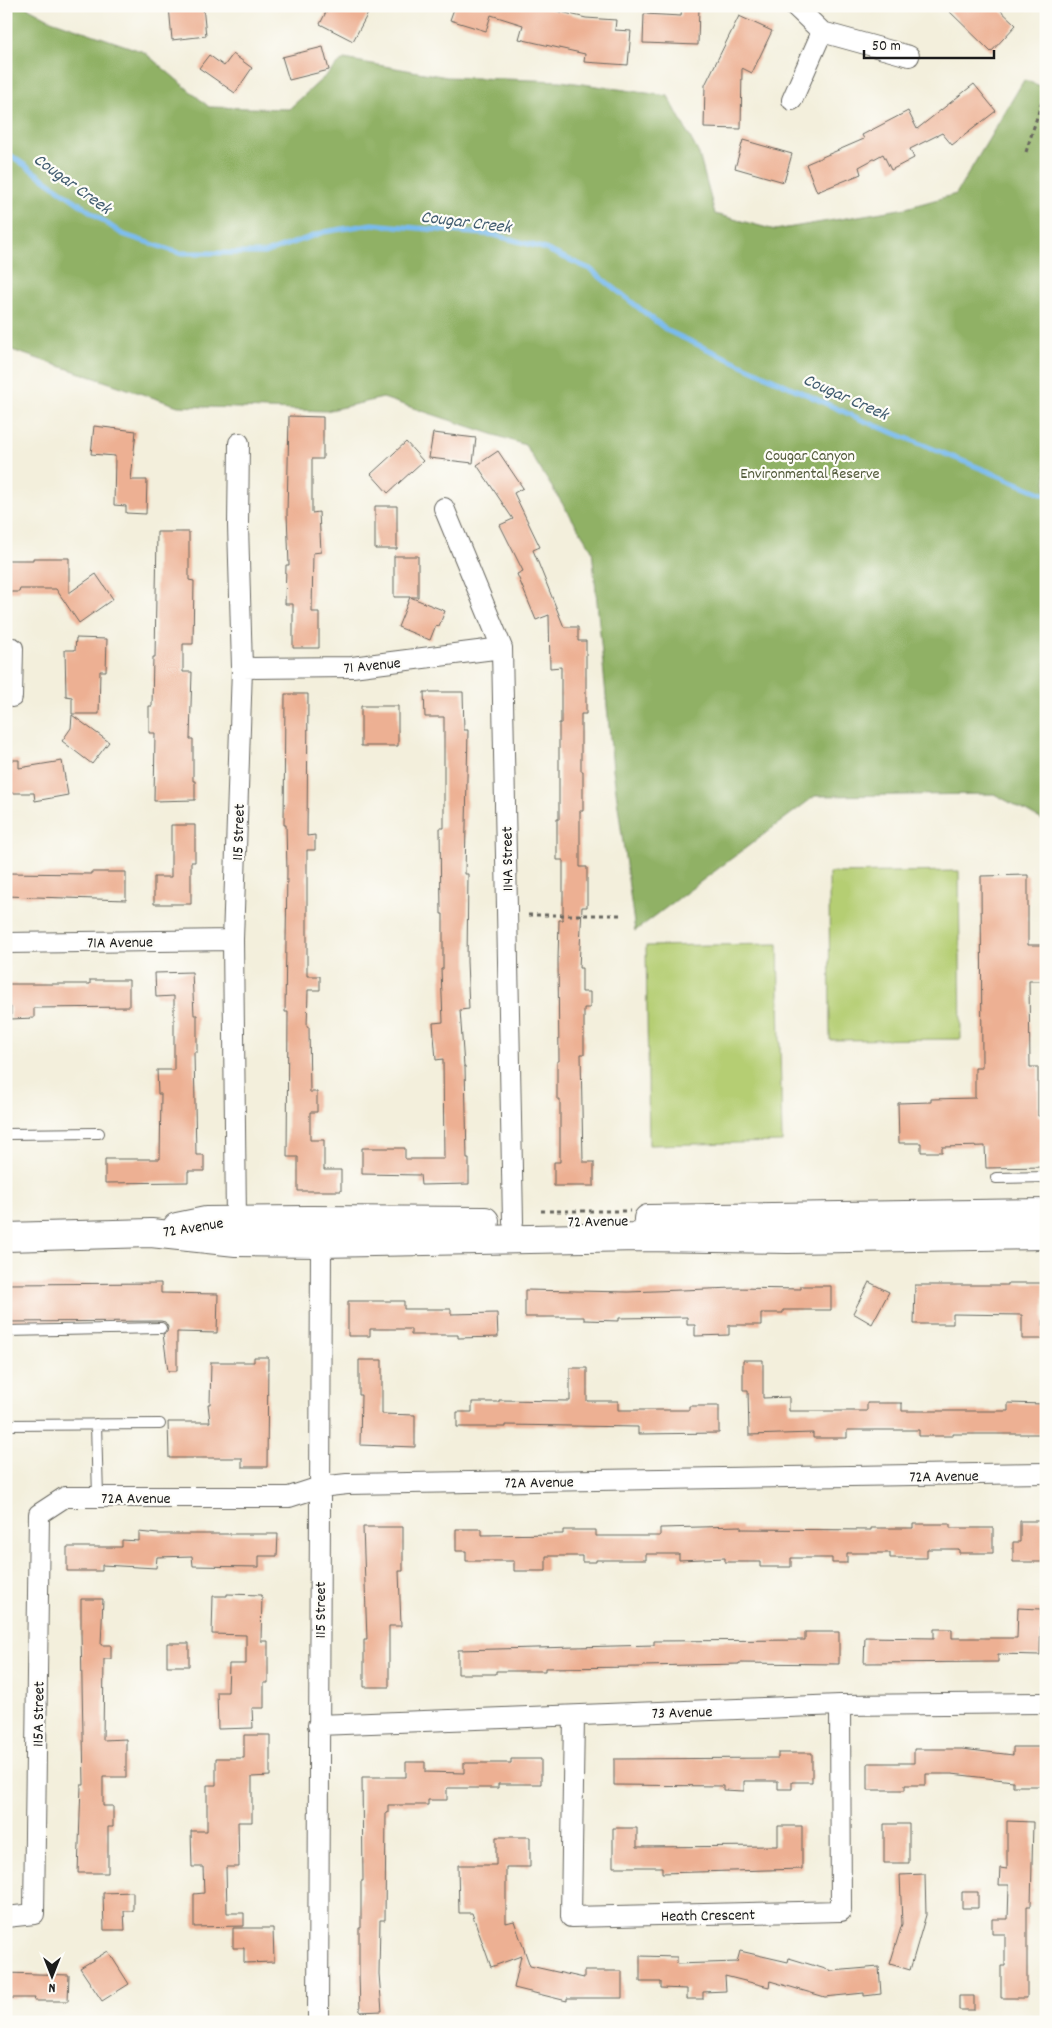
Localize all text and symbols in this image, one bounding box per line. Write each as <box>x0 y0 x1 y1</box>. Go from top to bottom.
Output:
scale bar <box>864 28 994 60</box>
text: 50 m <box>872 36 901 58</box>
water label: Cougar Creek <box>28 148 117 223</box>
water label: Cougar Creek <box>419 206 514 242</box>
water label: Cougar Creek <box>799 368 893 429</box>
park label: Cougar Canyon Environmental Reserve <box>740 445 880 486</box>
street label: 71 Avenue <box>343 652 402 681</box>
street label: 115 Street <box>227 803 252 861</box>
street label: 114A Street <box>496 826 521 892</box>
street label: 71A Avenue <box>87 931 153 956</box>
street label: 72 Avenue <box>568 1210 629 1235</box>
street label: 72 Avenue <box>162 1212 225 1245</box>
street label: 72A Avenue <box>909 1465 979 1490</box>
street label: 72A Avenue <box>504 1471 574 1496</box>
street label: 72A Avenue <box>101 1488 171 1511</box>
street label: 115 Street <box>310 1581 333 1638</box>
street label: 115A Street <box>27 1681 52 1747</box>
street label: 73 Avenue <box>651 1701 713 1726</box>
street label: Heath Crescent <box>661 1904 755 1929</box>
north arrow <box>28 1950 78 2000</box>
text: N <box>48 1977 55 1997</box>

